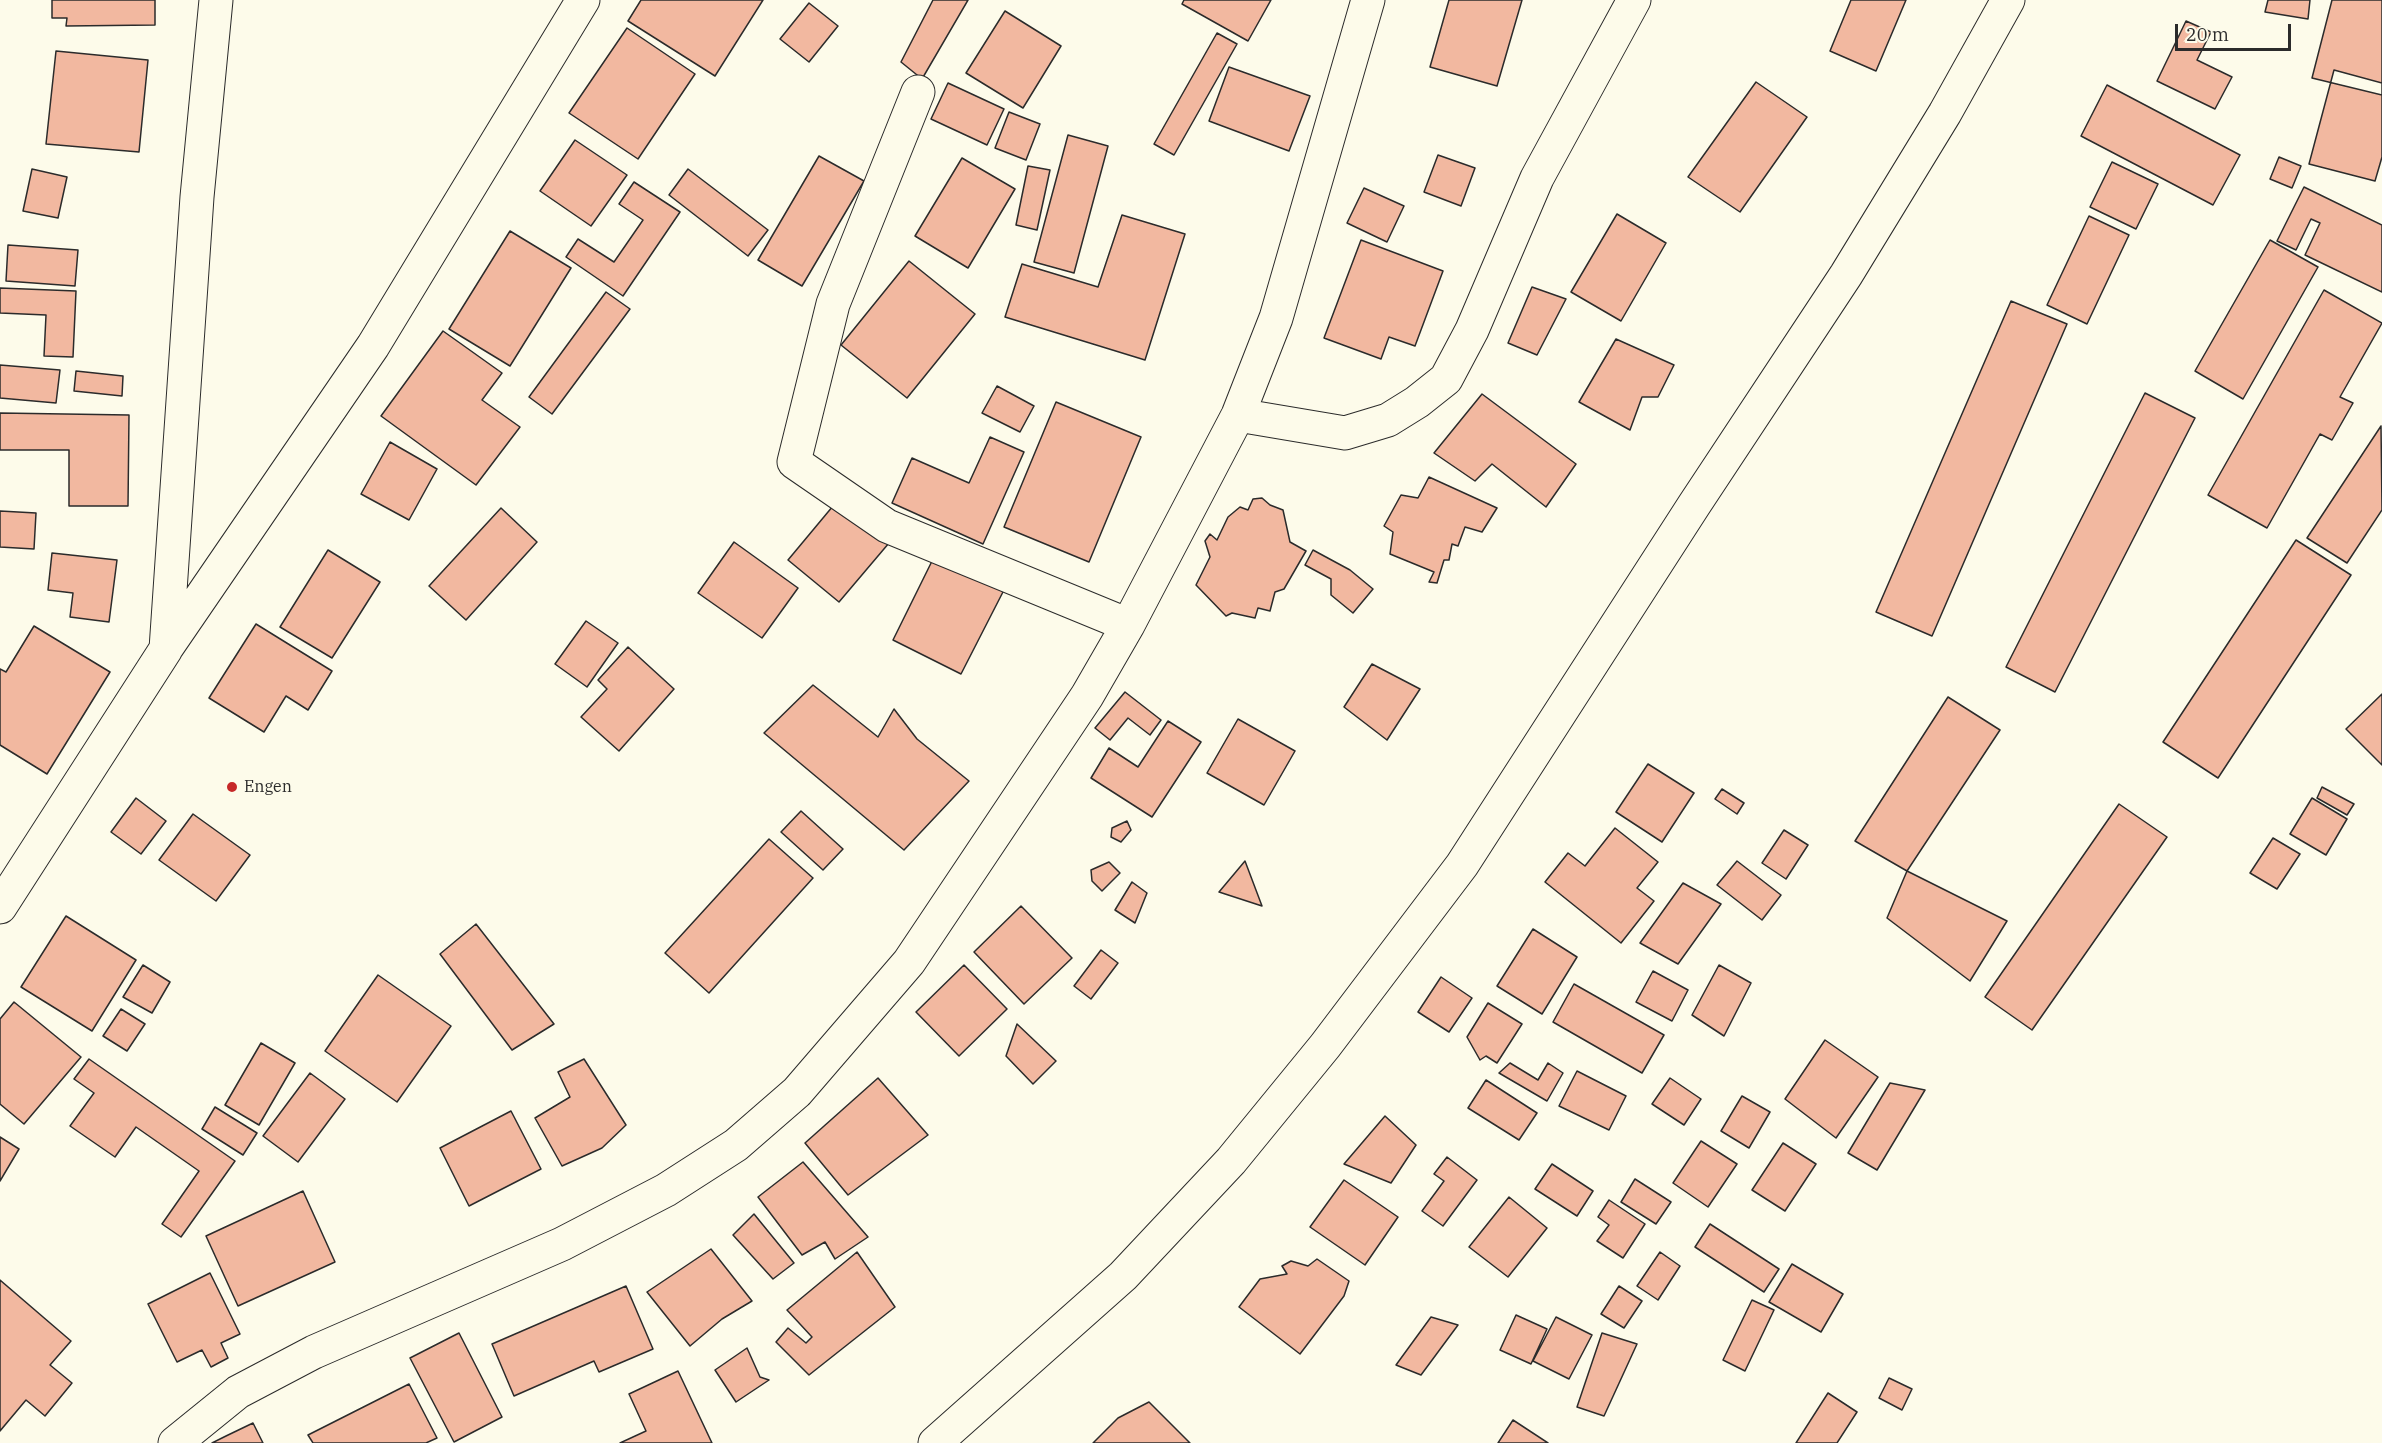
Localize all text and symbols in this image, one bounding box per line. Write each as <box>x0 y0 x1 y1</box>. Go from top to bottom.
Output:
scale bar <box>2178 12 2294 50</box>
text: 20 m <box>2186 23 2229 46</box>
place label: Engen <box>244 777 292 797</box>
marker: Engen <box>225 780 239 794</box>

